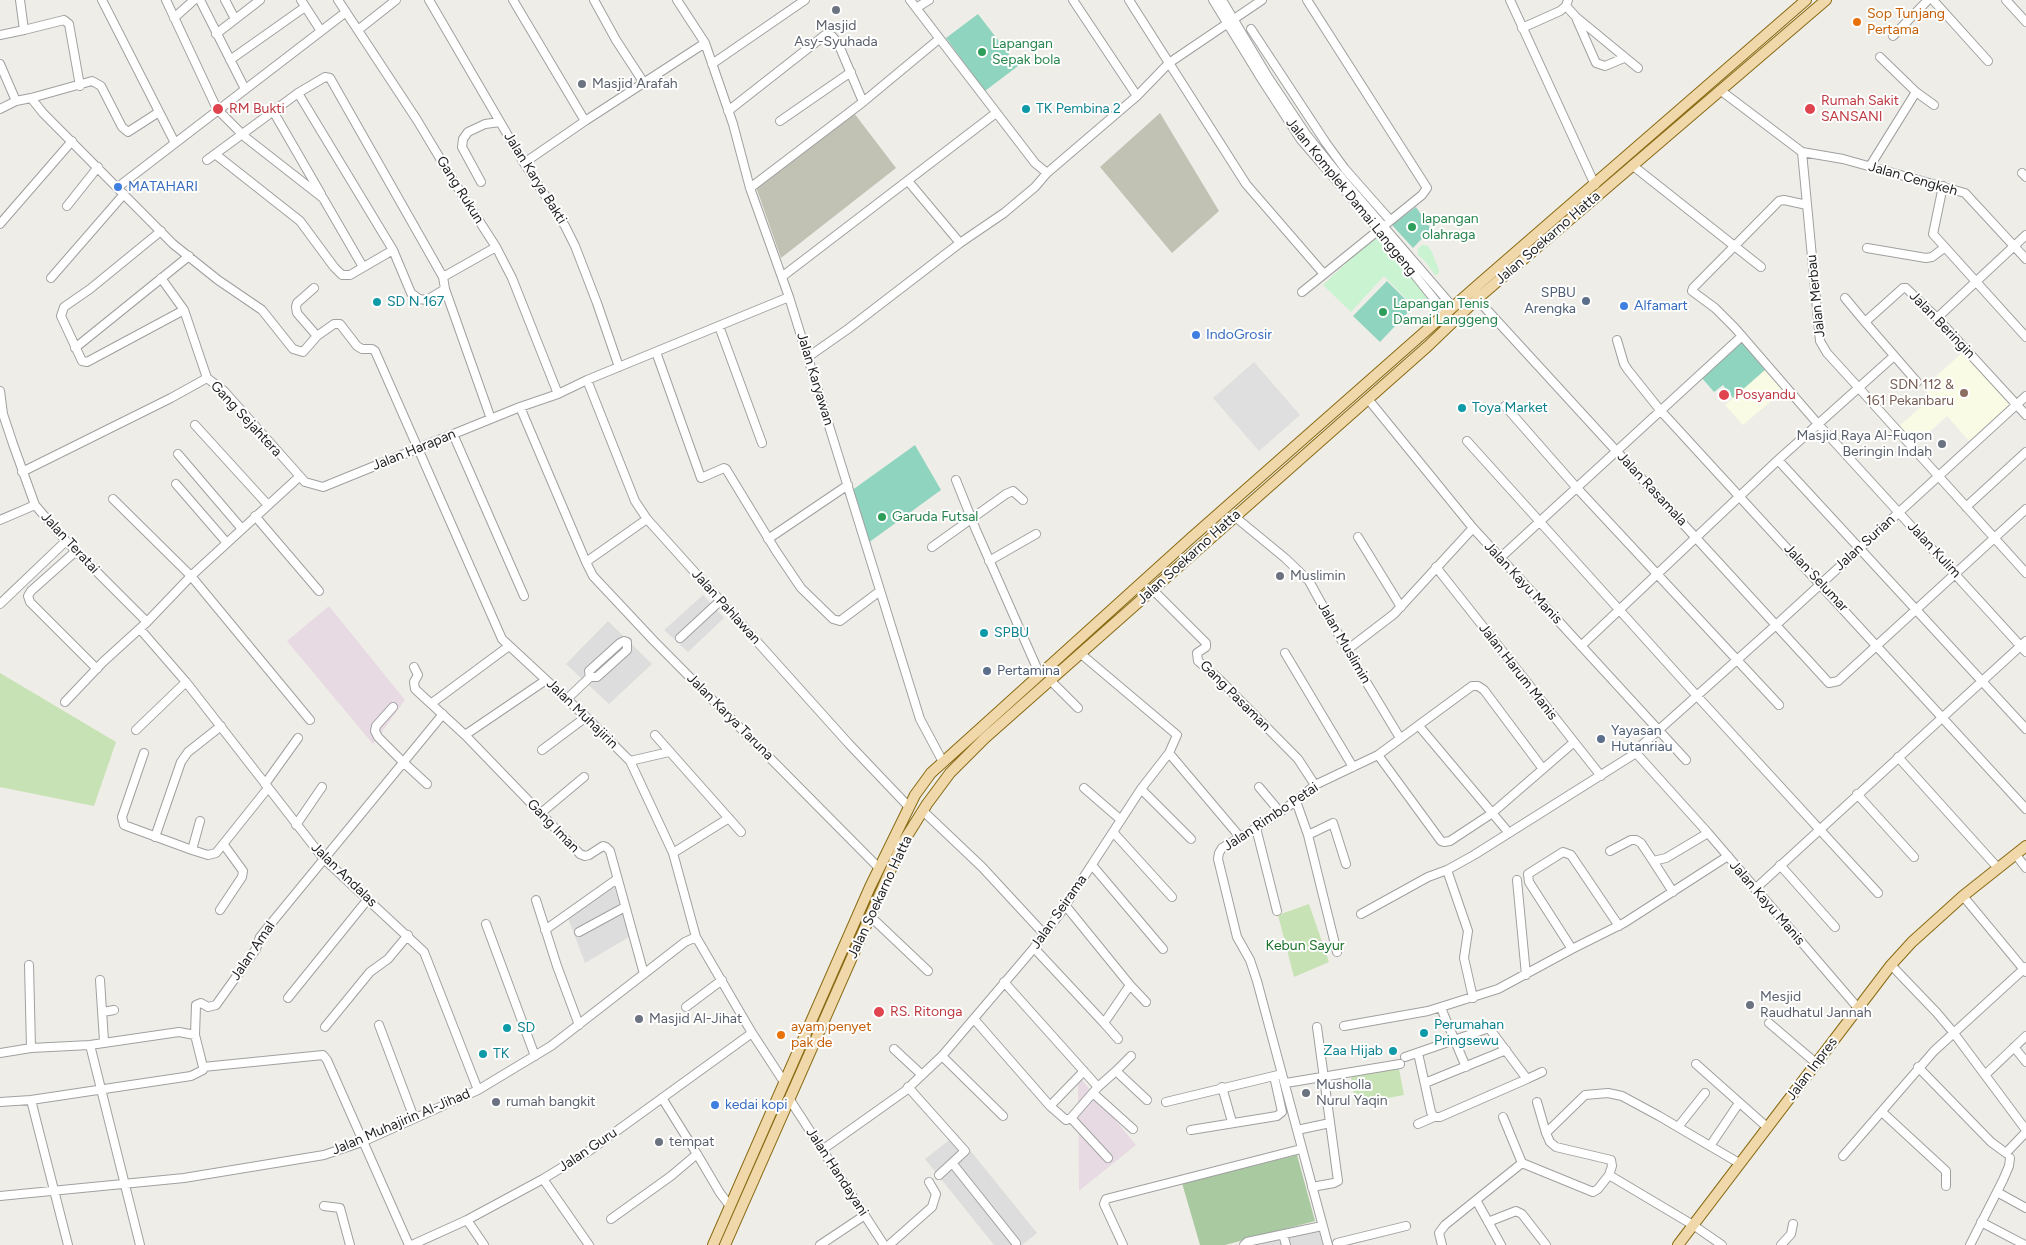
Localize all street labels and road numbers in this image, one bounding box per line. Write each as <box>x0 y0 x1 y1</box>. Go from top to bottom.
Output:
street label: Jalan Komplek Damai Langgeng <box>1282 115 1420 279</box>
street label: Jalan Karya Bakti <box>500 129 570 227</box>
street label: Gang Rukun <box>433 153 487 227</box>
street label: Jalan Cengkeh <box>1867 158 1959 200</box>
street label: Jalan Soekarno Hatta <box>1492 188 1604 288</box>
street label: Jalan Merbau <box>1803 254 1829 338</box>
street label: Jalan Beringin <box>1906 288 1978 362</box>
street label: Jalan Karyawan <box>793 331 837 427</box>
street label: Gang Sejahtera <box>207 378 285 460</box>
street label: Jalan Harapan <box>370 426 458 474</box>
street label: Jalan Rasamala <box>1614 449 1690 529</box>
street label: Jalan Soekarno Hatta <box>1134 506 1244 608</box>
street label: Jalan Teratai <box>37 509 103 577</box>
street label: Jalan Surian <box>1831 512 1899 574</box>
street label: Jalan Kulim <box>1904 519 1964 581</box>
street label: Jalan Kayu Manis <box>1481 538 1565 628</box>
street label: Jalan Selumar <box>1780 541 1852 615</box>
street label: Jalan Pahlawan <box>688 566 764 648</box>
street label: Jalan Muslimin <box>1314 599 1374 687</box>
street label: Jalan Harum Manis <box>1475 620 1561 724</box>
street label: Gang Pasaman <box>1196 657 1274 735</box>
street label: Jalan Karya Taruna <box>683 670 777 764</box>
street label: Jalan Muhajirin <box>543 676 621 752</box>
street label: Jalan Rimbo Petai <box>1220 779 1322 855</box>
street label: Gang Iman <box>523 796 583 856</box>
street label: Jalan Soekarno Hatta <box>844 833 916 961</box>
street label: Jalan Andalas <box>308 839 380 911</box>
street label: Jalan Kayu Manis <box>1726 857 1808 949</box>
street label: Jalan Seirama <box>1027 872 1091 952</box>
street label: Jalan Amal <box>227 918 279 984</box>
street label: Jalan Inpres <box>1783 1034 1841 1104</box>
street label: Jalan Muhajirin Al-Jihad <box>329 1085 473 1159</box>
street label: Jalan Guru <box>556 1124 620 1176</box>
street label: Jalan Handayani <box>802 1125 872 1219</box>

